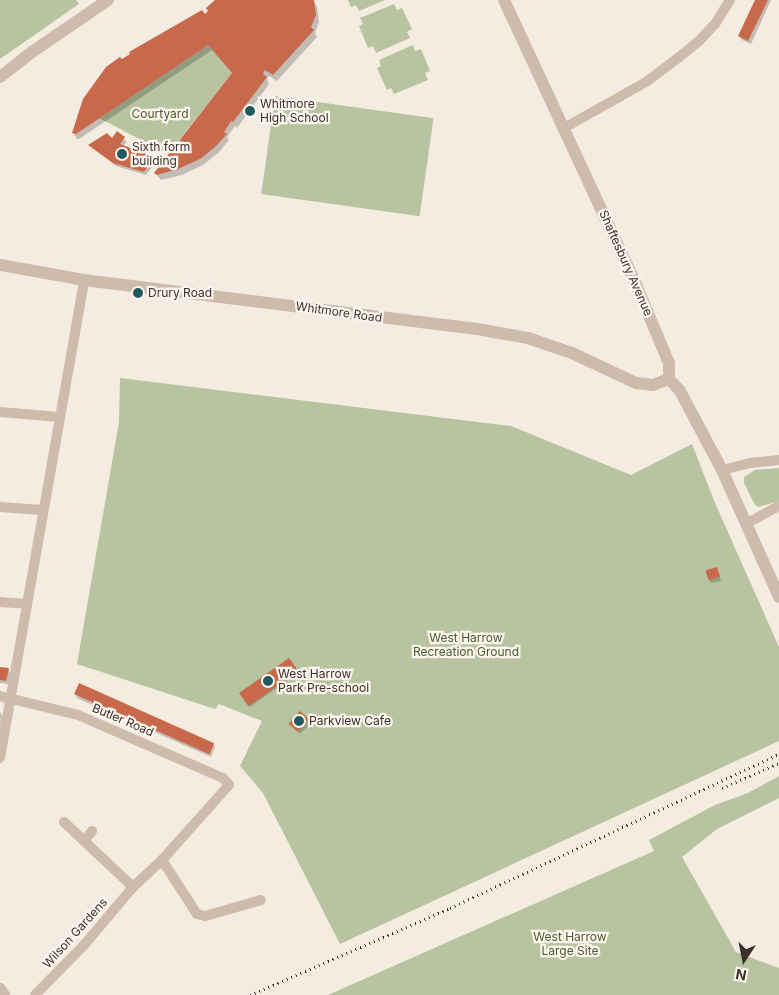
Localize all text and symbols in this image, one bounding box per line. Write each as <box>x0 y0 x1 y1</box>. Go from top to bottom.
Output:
place label: Whitmore High School <box>260 97 329 125</box>
marker: Whitmore High School <box>244 105 256 117</box>
park label: Courtyard <box>131 107 189 121</box>
place label: Sixth form building <box>132 140 190 168</box>
marker: Sixth form building <box>116 148 128 160</box>
street label: Shaftesbury Avenue <box>596 208 656 318</box>
place label: Drury Road <box>148 286 212 300</box>
marker: Drury Road <box>132 287 144 299</box>
street label: Whitmore Road <box>295 299 383 325</box>
park label: West Harrow Recreation Ground <box>413 631 519 659</box>
place label: West Harrow Park Pre-school <box>278 667 369 695</box>
marker: West Harrow Park Pre-school <box>262 675 274 687</box>
street label: Butler Road <box>90 701 156 739</box>
place label: Parkview Cafe <box>309 714 391 728</box>
marker: Parkview Cafe <box>293 715 305 727</box>
street label: Wilson Gardens <box>40 895 110 971</box>
park label: West Harrow Large Site <box>533 930 607 958</box>
north arrow <box>719 935 769 985</box>
text: N <box>734 966 748 985</box>

